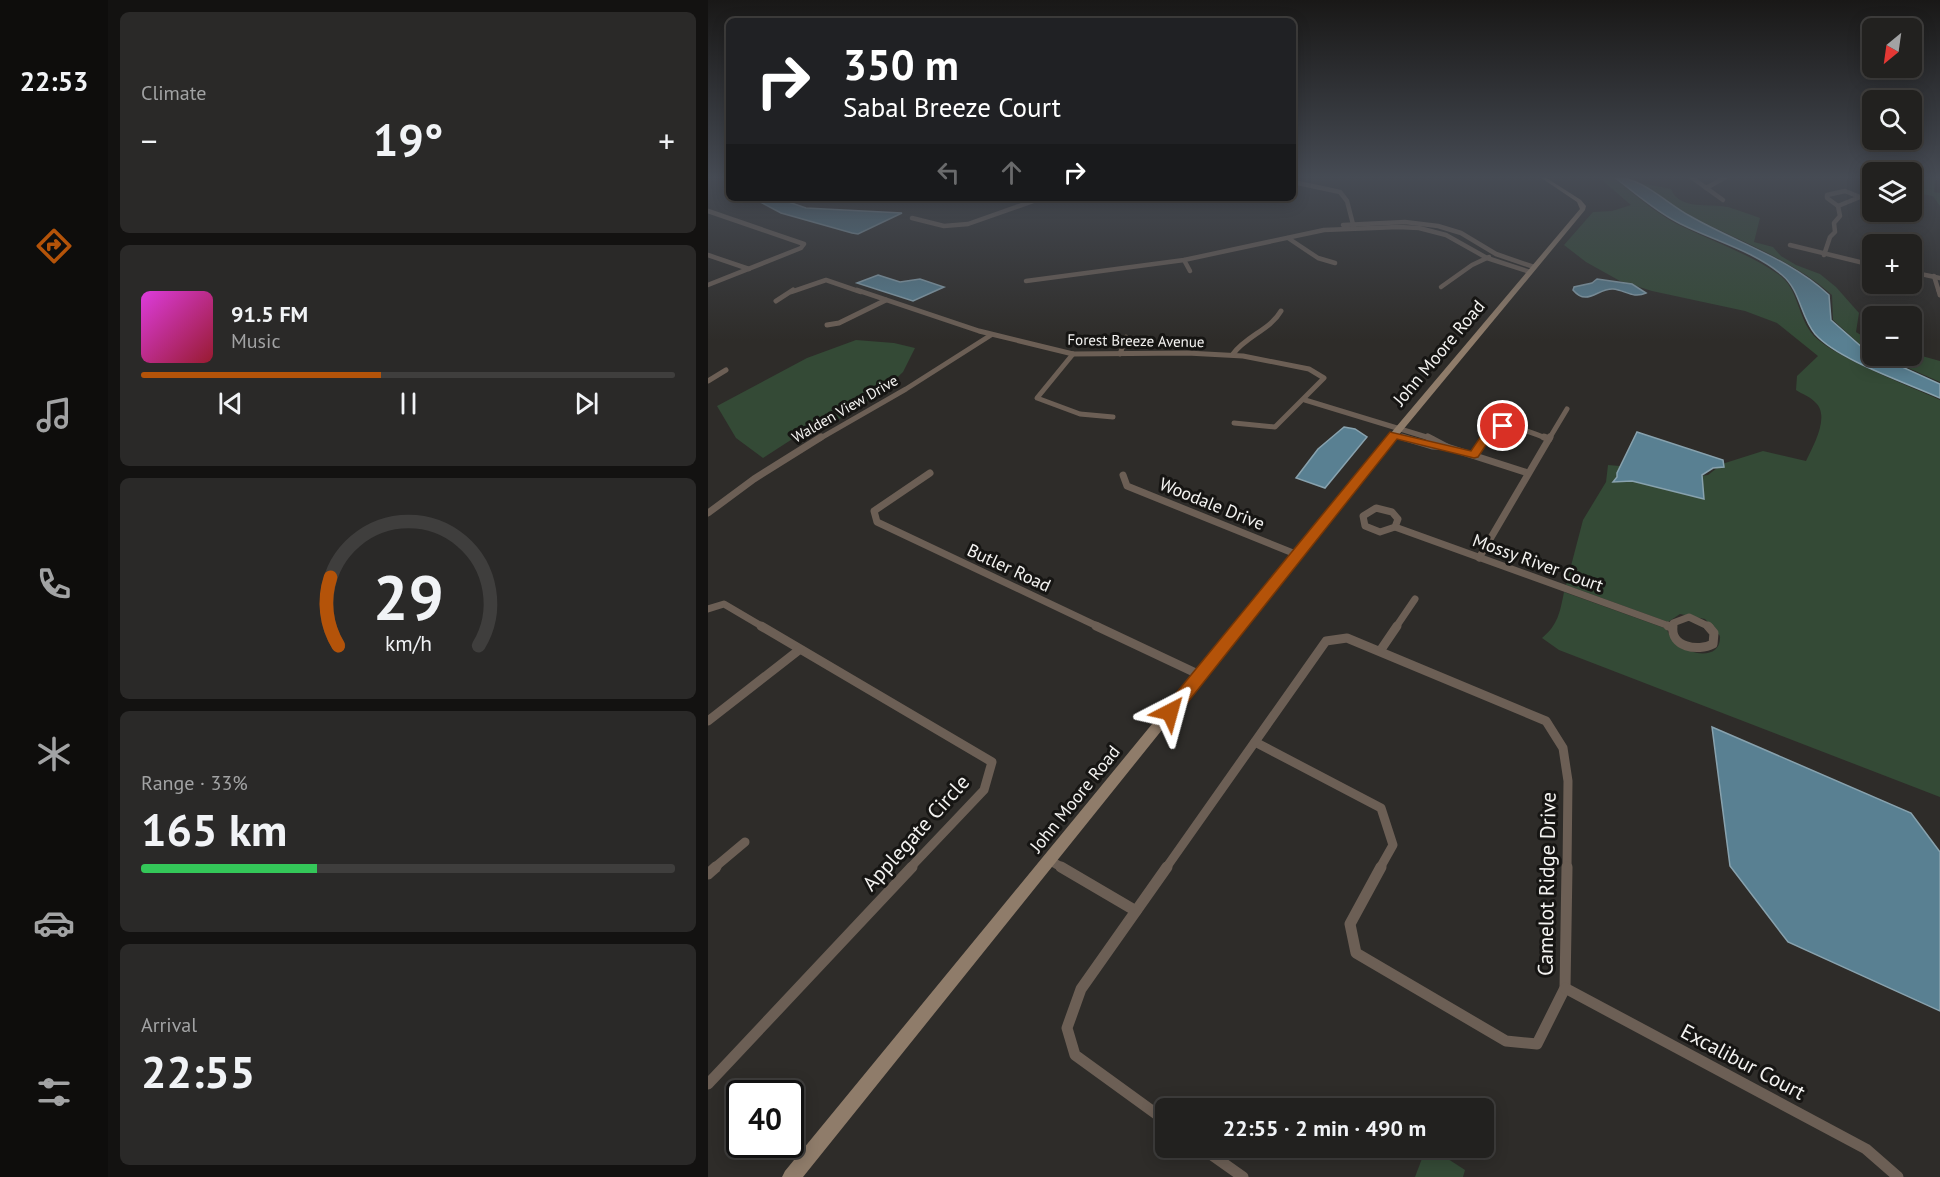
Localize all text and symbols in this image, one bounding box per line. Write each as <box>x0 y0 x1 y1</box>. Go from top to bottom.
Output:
north arrow <box>1862 18 1922 78</box>
map controls <box>1862 18 1922 366</box>
text: 350 m <box>843 37 959 92</box>
icon: right <box>744 42 822 120</box>
text: 22:53 <box>20 64 88 98</box>
text: Climate <box>141 80 207 106</box>
text: Sabal Breeze Court <box>843 90 1061 124</box>
button: search <box>1862 90 1922 150</box>
text: 19° <box>373 110 443 168</box>
text: − <box>141 119 158 162</box>
text: + <box>658 119 675 162</box>
icon: left <box>932 156 965 189</box>
icon: ahead <box>995 156 1028 189</box>
icon: right <box>1058 156 1091 189</box>
button: layers <box>1862 162 1922 222</box>
icon: directions <box>33 225 75 267</box>
button: + <box>1862 234 1922 294</box>
street label: John Moore Road <box>1387 295 1490 411</box>
text: 91.5 FM <box>231 300 308 328</box>
button: − <box>1862 306 1922 366</box>
text: Music <box>231 328 280 354</box>
street label: Forest Breeze Avenue <box>1067 330 1205 351</box>
street label: Walden View Drive <box>788 370 901 447</box>
icon: previous <box>214 387 247 420</box>
icon: pause <box>392 387 425 420</box>
icon: next <box>570 387 603 420</box>
icon: music <box>33 394 75 436</box>
pin <box>1477 400 1528 451</box>
icon: arrive <box>1486 409 1519 442</box>
street label: Woodale Drive <box>1156 472 1268 535</box>
street label: Mossy River Court <box>1470 528 1607 597</box>
street label: Butler Road <box>964 538 1055 597</box>
text: 29 <box>373 556 443 637</box>
icon: phone <box>33 563 75 605</box>
text: km/h <box>384 629 431 657</box>
position arrow <box>1138 680 1202 744</box>
icon: climate <box>33 733 75 775</box>
street label: John Moore Road <box>1024 741 1125 858</box>
street label: Applegate Circle <box>856 769 975 896</box>
text: Range · 33% <box>141 770 248 796</box>
street label: Camelot Ridge Drive <box>1531 792 1562 976</box>
text: 165 km <box>141 800 287 858</box>
icon: car <box>33 902 75 944</box>
text: Arrival <box>141 1012 197 1038</box>
street label: Excalibur Court <box>1676 1017 1810 1106</box>
text: 22:55 <box>141 1042 255 1100</box>
icon: filters <box>33 1071 75 1113</box>
speed limit sign: 40 <box>726 1080 804 1158</box>
text: 22:55 · 2 min · 490 m <box>1223 1114 1426 1142</box>

